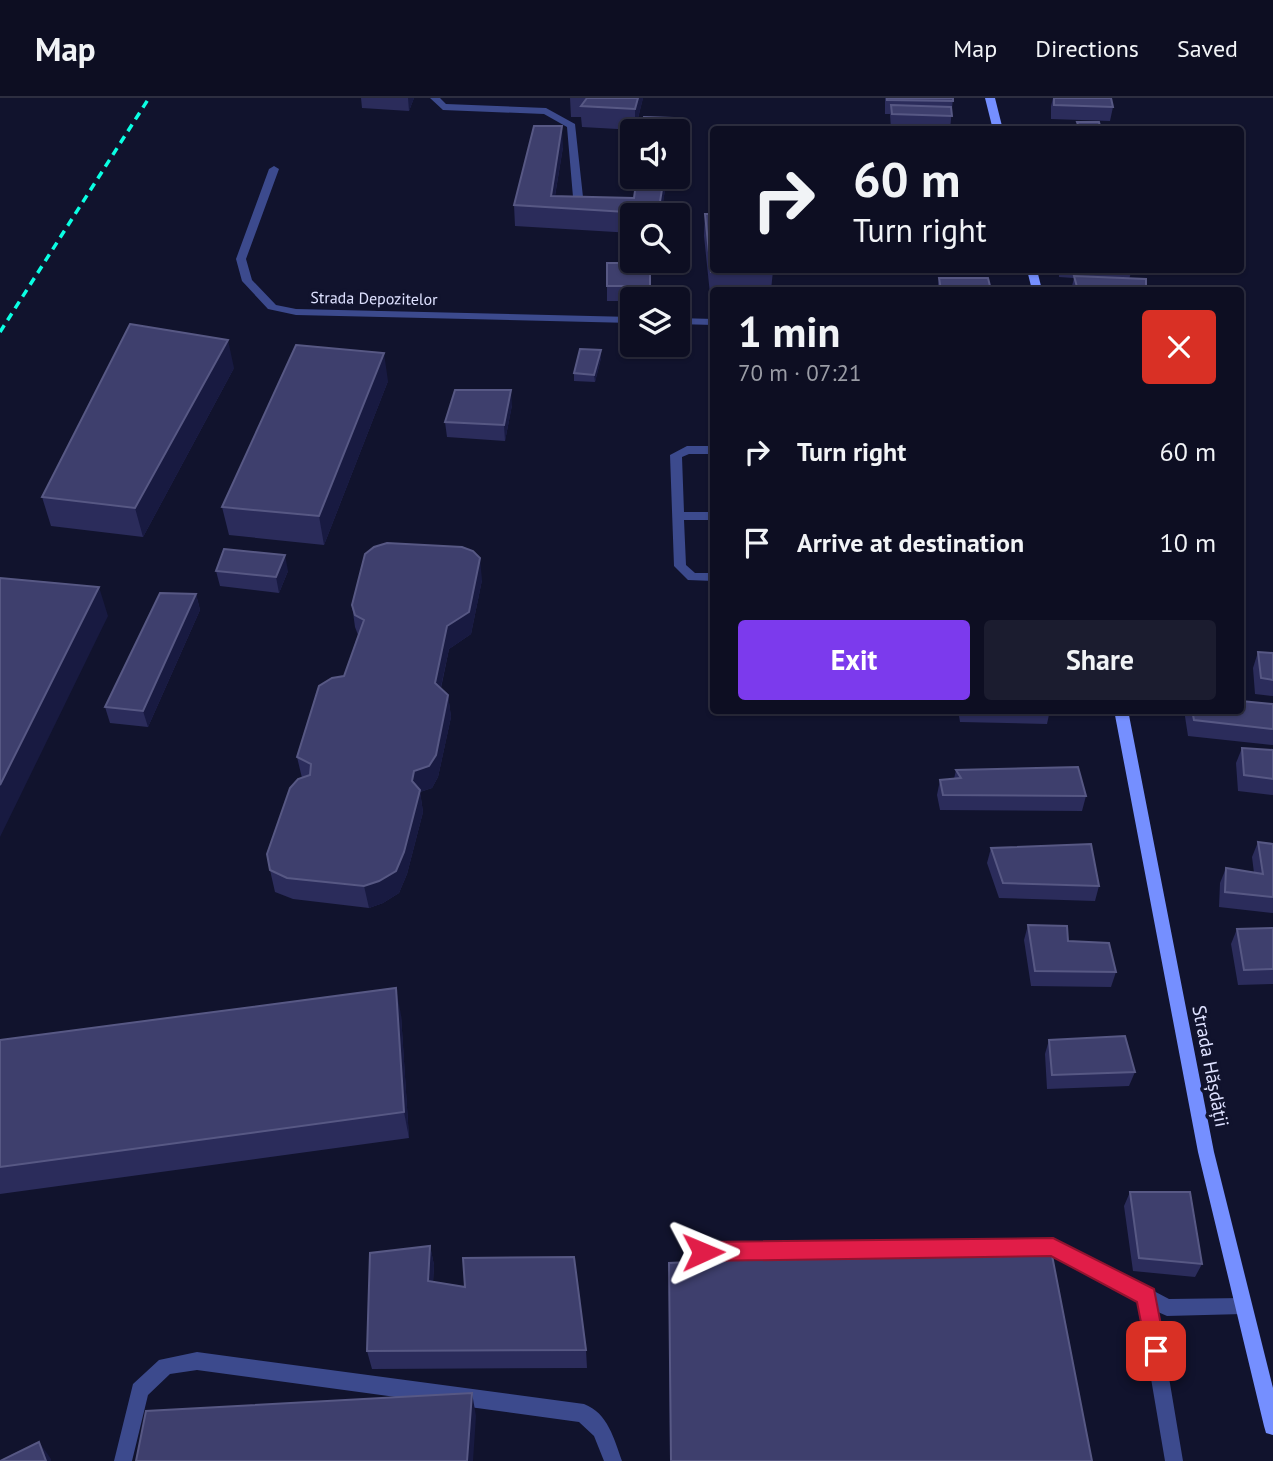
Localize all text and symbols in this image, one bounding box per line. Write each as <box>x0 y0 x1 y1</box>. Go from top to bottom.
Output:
text: Map <box>35 27 96 70</box>
text: Map <box>953 33 997 64</box>
text: Directions <box>1035 33 1139 64</box>
text: Saved <box>1177 33 1238 64</box>
map controls <box>620 119 690 357</box>
button: sound <box>620 119 690 189</box>
text: 60 m <box>853 147 960 211</box>
icon: right <box>738 154 829 245</box>
button: search <box>620 203 690 273</box>
text: Turn right <box>853 209 987 251</box>
street label: Strada Depozitelor <box>310 287 438 309</box>
button: layers <box>620 287 690 357</box>
text: 1 min <box>738 304 840 359</box>
button: close <box>1142 310 1216 384</box>
text: 70 m · 07:21 <box>738 358 862 387</box>
icon: right <box>738 433 776 471</box>
text: Turn right <box>797 435 906 468</box>
text: 60 m <box>1160 435 1216 468</box>
icon: arrive <box>738 524 776 562</box>
text: Arrive at destination <box>797 526 1024 559</box>
text: 10 m <box>1160 526 1216 559</box>
button: Exit <box>738 620 970 700</box>
button: Share <box>984 620 1216 700</box>
street label: Strada Hășdății <box>1187 1003 1235 1129</box>
position arrow <box>666 1215 740 1289</box>
pin <box>1126 1321 1186 1381</box>
icon: arrive <box>1137 1332 1175 1370</box>

